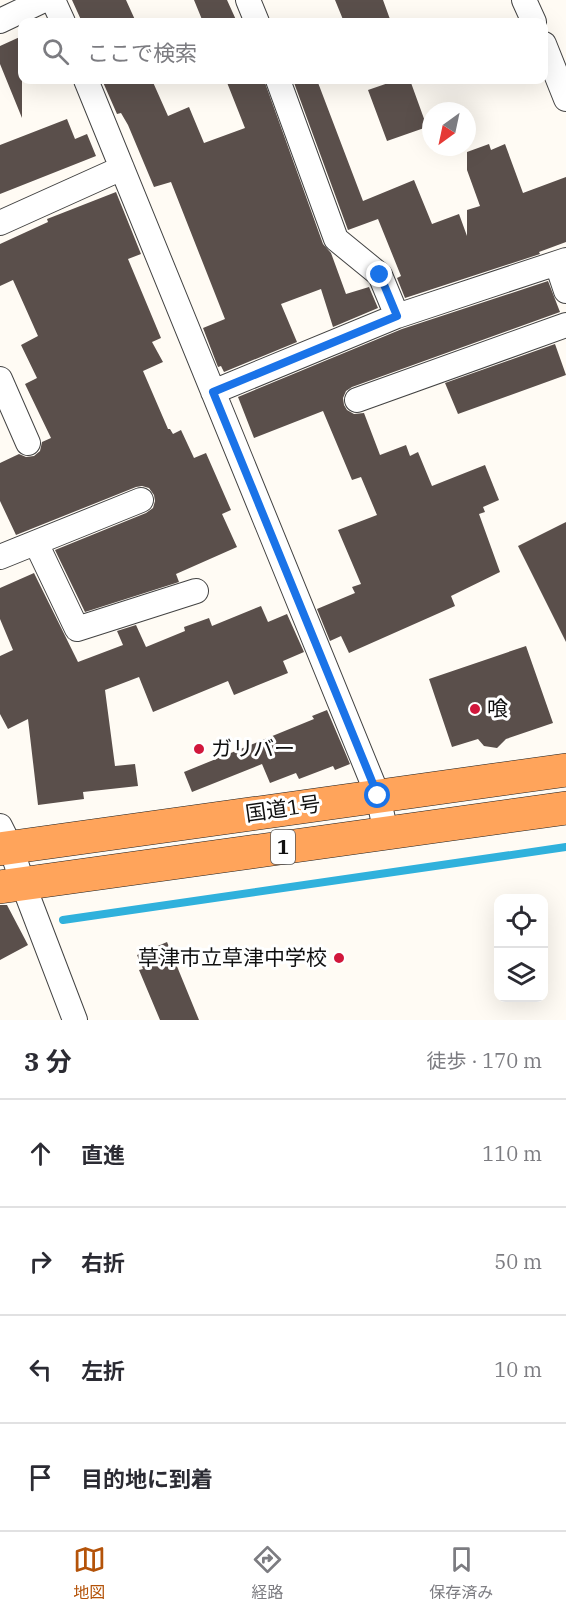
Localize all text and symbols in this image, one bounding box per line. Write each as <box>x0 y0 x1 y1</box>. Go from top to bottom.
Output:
search box <box>18 18 548 84</box>
icon: search <box>39 35 72 68</box>
text: ここで検索 <box>87 38 197 67</box>
north arrow <box>422 102 476 156</box>
route end <box>366 261 392 287</box>
place label: 喰 <box>487 694 508 722</box>
marker: 喰 <box>468 702 482 716</box>
place label: ガリバー <box>211 734 295 762</box>
marker: ガリバー <box>192 742 206 756</box>
route start <box>364 782 390 808</box>
street label: 国道1号 <box>243 789 322 827</box>
road number: 1 <box>271 830 295 864</box>
map controls <box>494 894 548 1002</box>
button: locate <box>494 894 548 948</box>
place label: 草津市立草津中学校 <box>138 943 327 971</box>
button: layers <box>494 948 548 1002</box>
marker: 草津市立草津中学校 <box>332 951 346 965</box>
text: 3 分 <box>24 1044 72 1078</box>
text: 徒歩 · 170 m <box>427 1047 542 1074</box>
icon: ahead <box>24 1137 57 1170</box>
text: 直進 <box>81 1140 125 1169</box>
text: 110 m <box>482 1140 542 1167</box>
icon: right <box>24 1245 57 1278</box>
text: 右折 <box>81 1248 125 1277</box>
text: 50 m <box>494 1248 542 1275</box>
icon: left <box>24 1353 57 1386</box>
text: 左折 <box>81 1356 125 1385</box>
text: 10 m <box>494 1356 542 1383</box>
icon: arrive <box>24 1461 57 1494</box>
text: 目的地に到着 <box>81 1464 213 1493</box>
tab: 地図 <box>73 1543 106 1603</box>
tab: 経路 <box>251 1543 284 1603</box>
tab: 保存済み <box>429 1543 493 1603</box>

